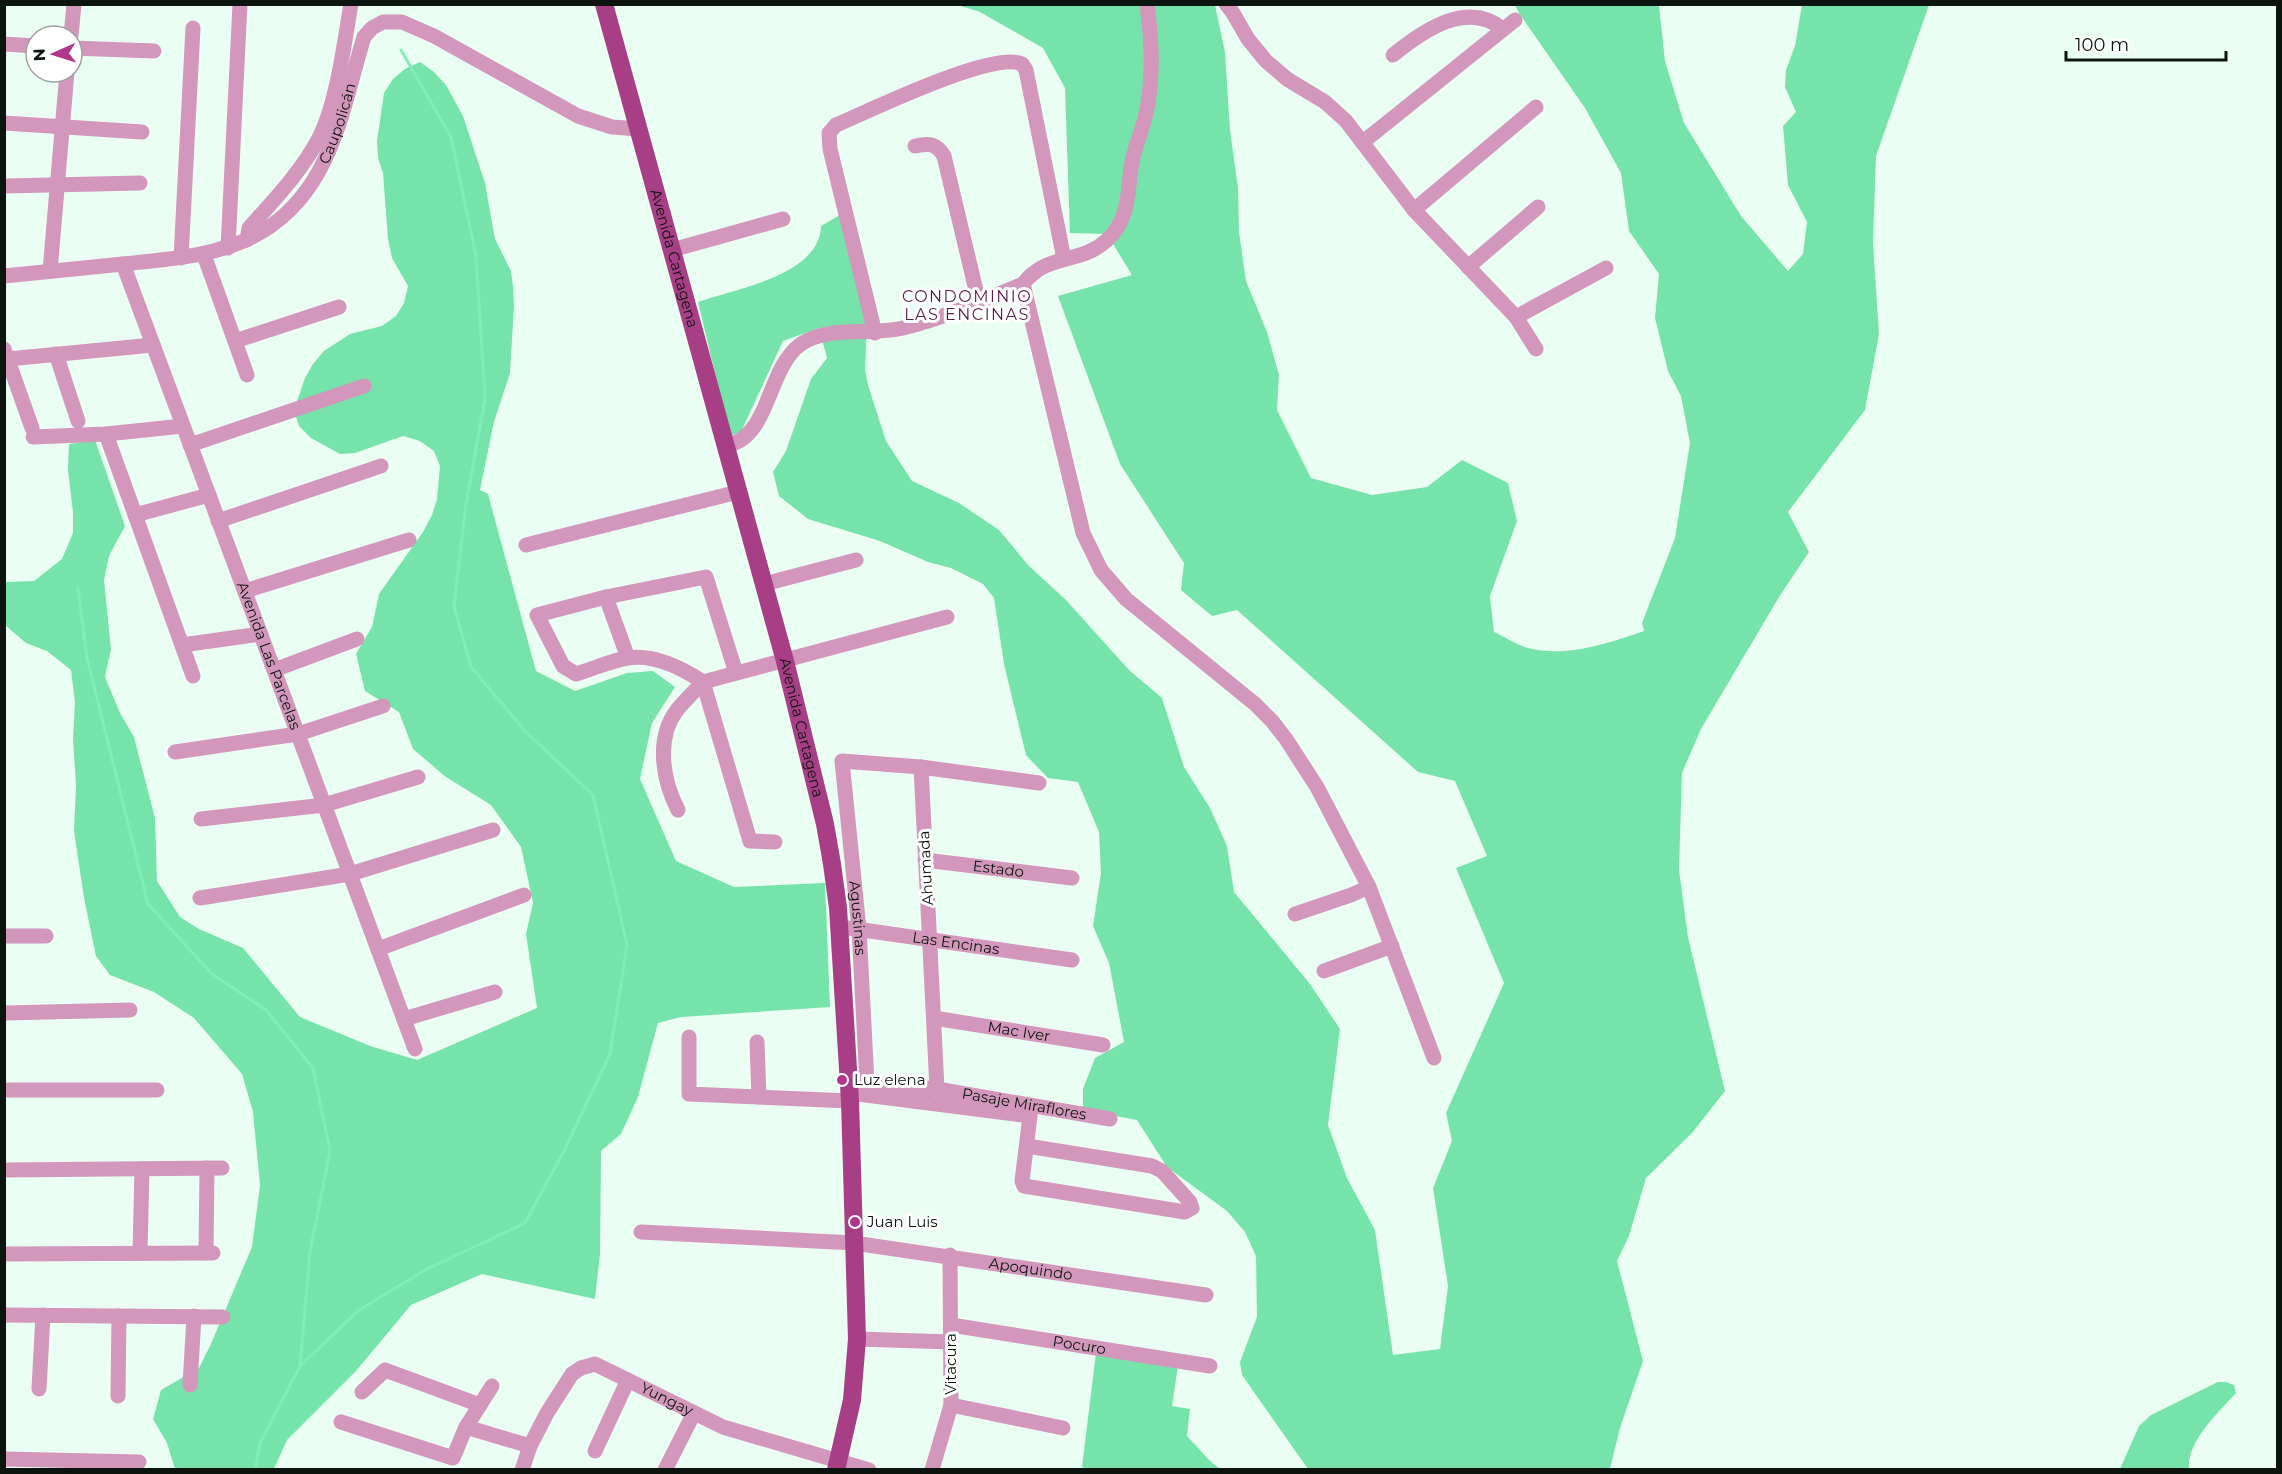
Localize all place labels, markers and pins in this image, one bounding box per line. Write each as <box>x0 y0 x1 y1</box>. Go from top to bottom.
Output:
place label: Luz elena <box>854 1070 926 1089</box>
marker: Luz elena <box>835 1073 849 1087</box>
place label: Juan Luis <box>866 1212 938 1231</box>
marker: Juan Luis <box>848 1215 862 1229</box>

